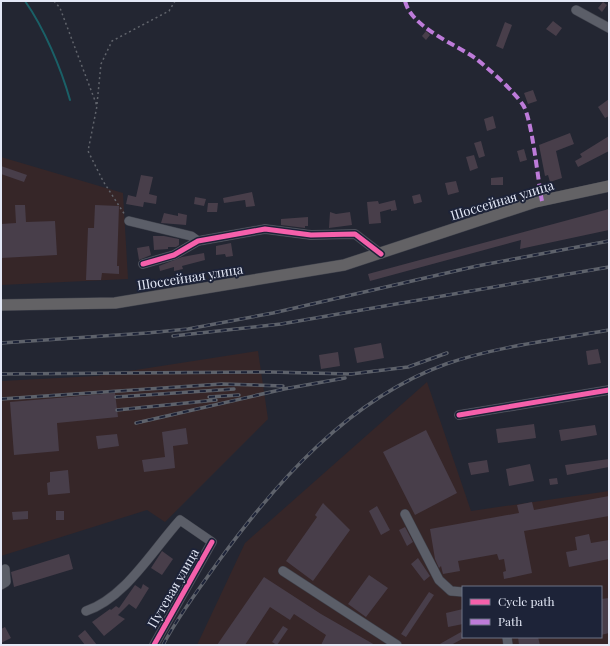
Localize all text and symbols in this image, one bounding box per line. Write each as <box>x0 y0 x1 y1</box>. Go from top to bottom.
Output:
street label: Шоссейная улица <box>448 176 556 223</box>
street label: Шоссейная улица <box>136 260 245 293</box>
street label: Путевая улица <box>143 545 202 630</box>
legend <box>462 586 602 638</box>
text: Cycle path <box>498 593 555 609</box>
text: Path <box>498 613 522 629</box>

